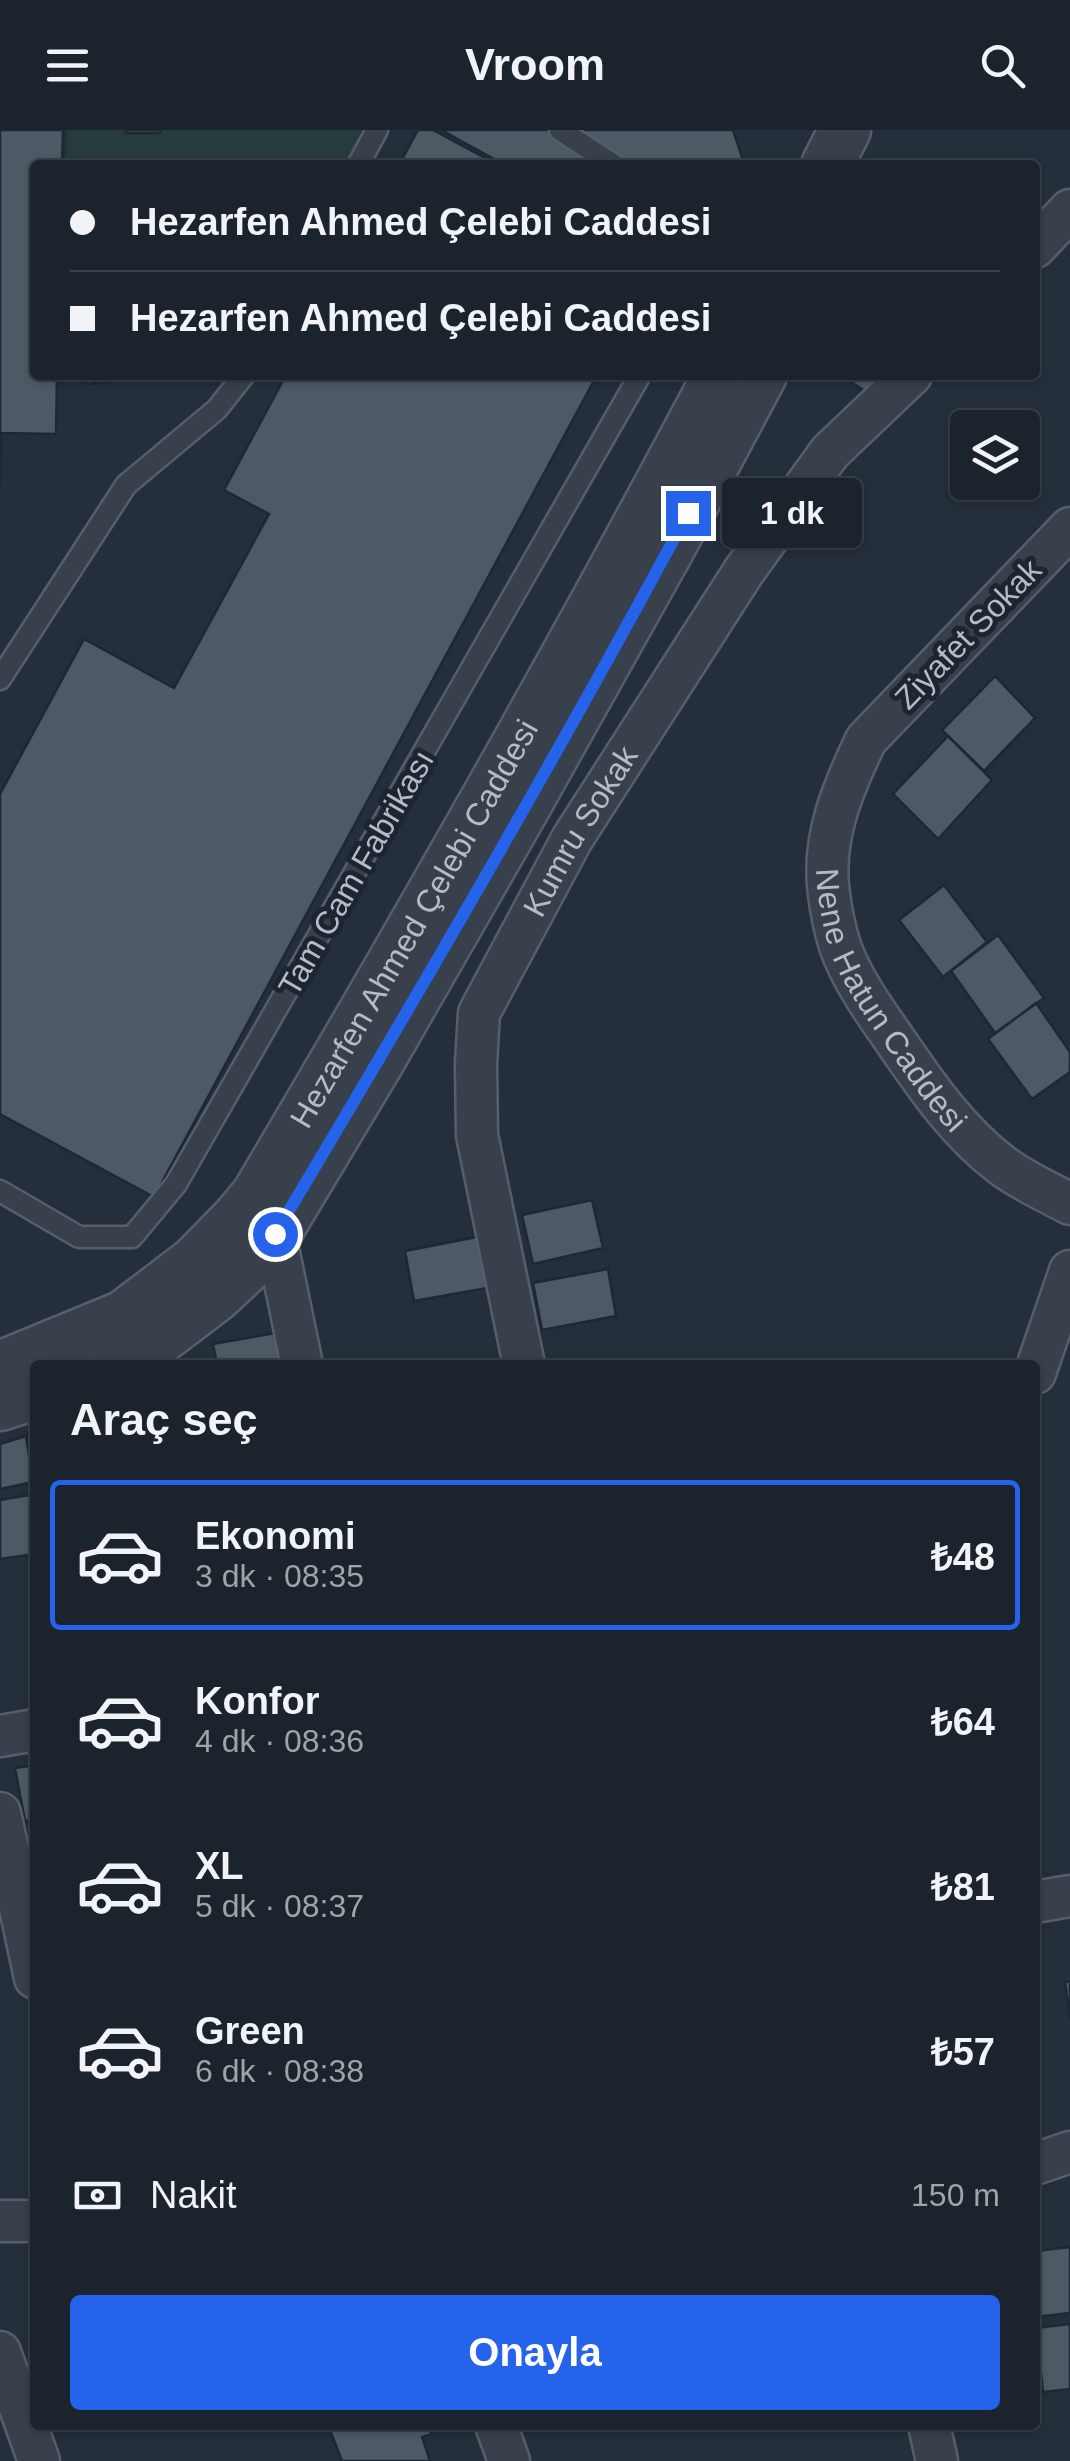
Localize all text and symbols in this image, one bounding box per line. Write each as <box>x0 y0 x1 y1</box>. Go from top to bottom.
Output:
icon: menu <box>40 38 95 93</box>
icon: search <box>975 38 1030 93</box>
text: Vroom <box>465 39 605 90</box>
text: Hezarfen Ahmed Çelebi Caddesi <box>130 201 711 243</box>
text: Hezarfen Ahmed Çelebi Caddesi <box>130 297 711 339</box>
map controls <box>950 410 1040 500</box>
button: layers <box>950 410 1040 500</box>
callout: 1 dk <box>723 478 863 548</box>
route end <box>666 491 711 536</box>
text: 1 dk <box>760 495 824 531</box>
street label: Ziyafet Sokak <box>888 551 1049 716</box>
street label: Hezarfen Ahmed Çelebi Caddesi <box>283 714 545 1134</box>
street label: Kumru Sokak <box>516 738 645 923</box>
street label: Tam Cam Fabrikası <box>271 744 441 1002</box>
street label: Nene Hatun Caddesi <box>809 867 974 1139</box>
route start <box>253 1212 298 1257</box>
text: Araç seç <box>70 1394 258 1445</box>
icon: car <box>75 1510 165 1600</box>
text: Ekonomi <box>195 1515 355 1557</box>
text: ₺48 <box>931 1536 995 1578</box>
text: 3 dk · 08:35 <box>195 1558 364 1594</box>
icon: car <box>75 1675 165 1765</box>
text: Konfor <box>195 1680 320 1722</box>
text: ₺64 <box>931 1701 995 1743</box>
text: 4 dk · 08:36 <box>195 1723 364 1759</box>
icon: car <box>75 1840 165 1930</box>
text: XL <box>195 1845 244 1887</box>
text: ₺81 <box>931 1866 995 1908</box>
text: 5 dk · 08:37 <box>195 1888 364 1924</box>
icon: car <box>75 2005 165 2095</box>
text: Green <box>195 2010 305 2052</box>
text: ₺57 <box>931 2031 995 2073</box>
text: 6 dk · 08:38 <box>195 2053 364 2089</box>
icon: cash <box>70 2168 125 2223</box>
text: Nakit <box>150 2174 237 2216</box>
text: 150 m <box>911 2177 1000 2213</box>
button: Onayla <box>70 2295 1000 2410</box>

